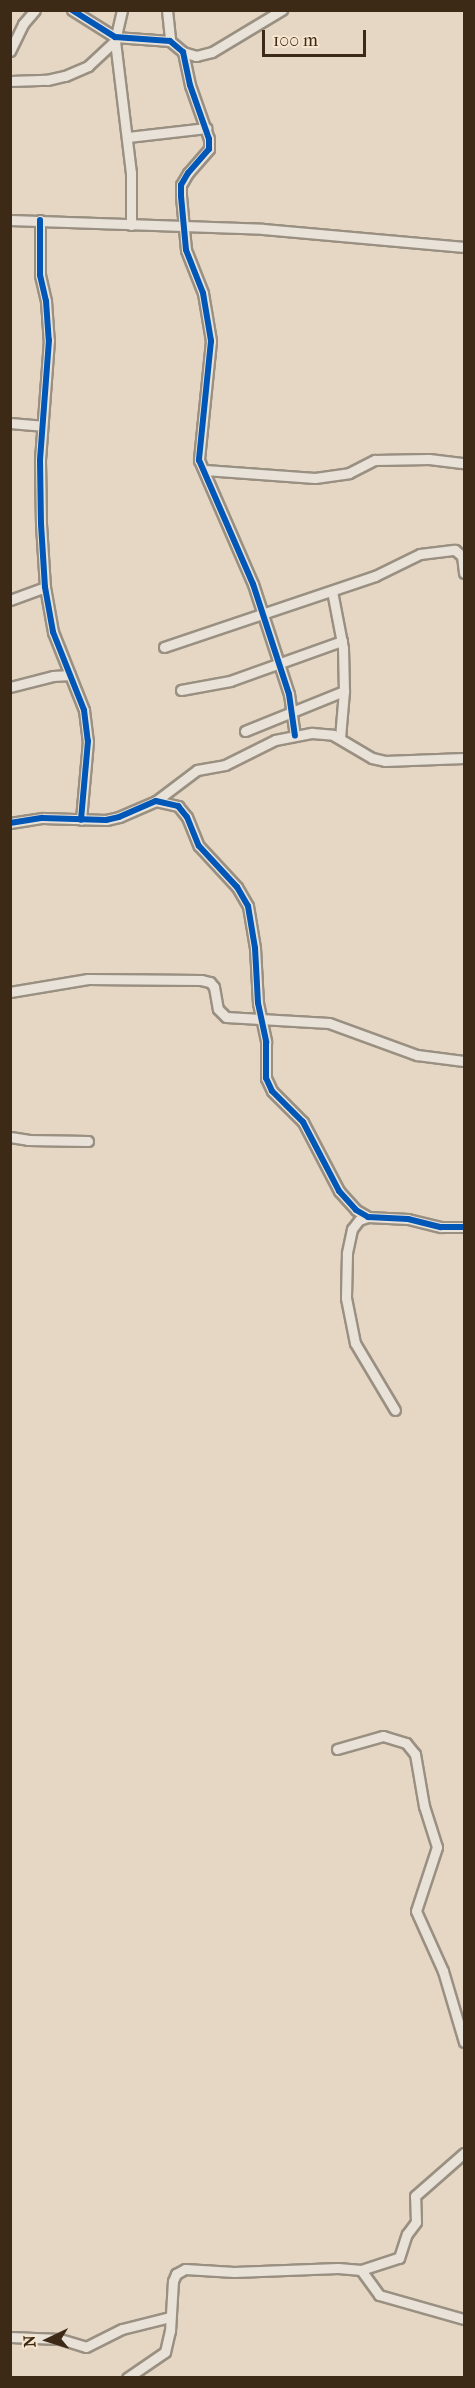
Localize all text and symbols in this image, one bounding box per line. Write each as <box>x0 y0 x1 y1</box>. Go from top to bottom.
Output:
scale bar <box>265 18 368 56</box>
text: 100 m <box>273 30 318 51</box>
north arrow <box>18 2310 78 2370</box>
text: N <box>20 2335 39 2348</box>

